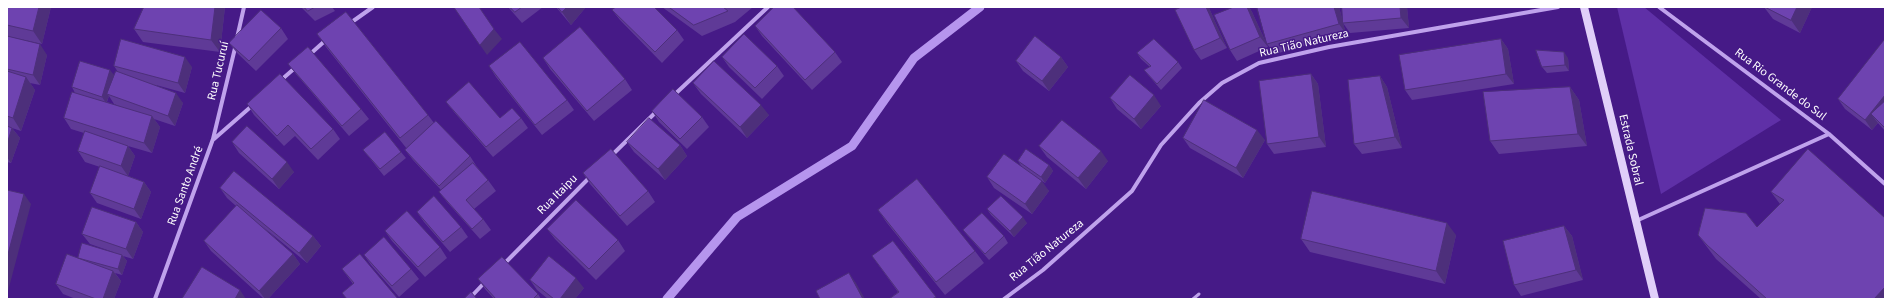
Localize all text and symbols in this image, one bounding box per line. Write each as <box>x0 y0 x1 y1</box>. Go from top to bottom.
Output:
street label: Rua Tião Natureza <box>1258 27 1350 61</box>
street label: Rua Tucuruí <box>205 40 233 102</box>
street label: Rua Rio Grande do Sul <box>1731 46 1829 124</box>
street label: Estrada Sobral <box>1615 113 1645 187</box>
street label: Rua Santo André <box>165 144 207 228</box>
street label: Rua Itaipu <box>535 172 581 218</box>
street label: Rua Tião Natureza <box>1007 217 1087 285</box>

